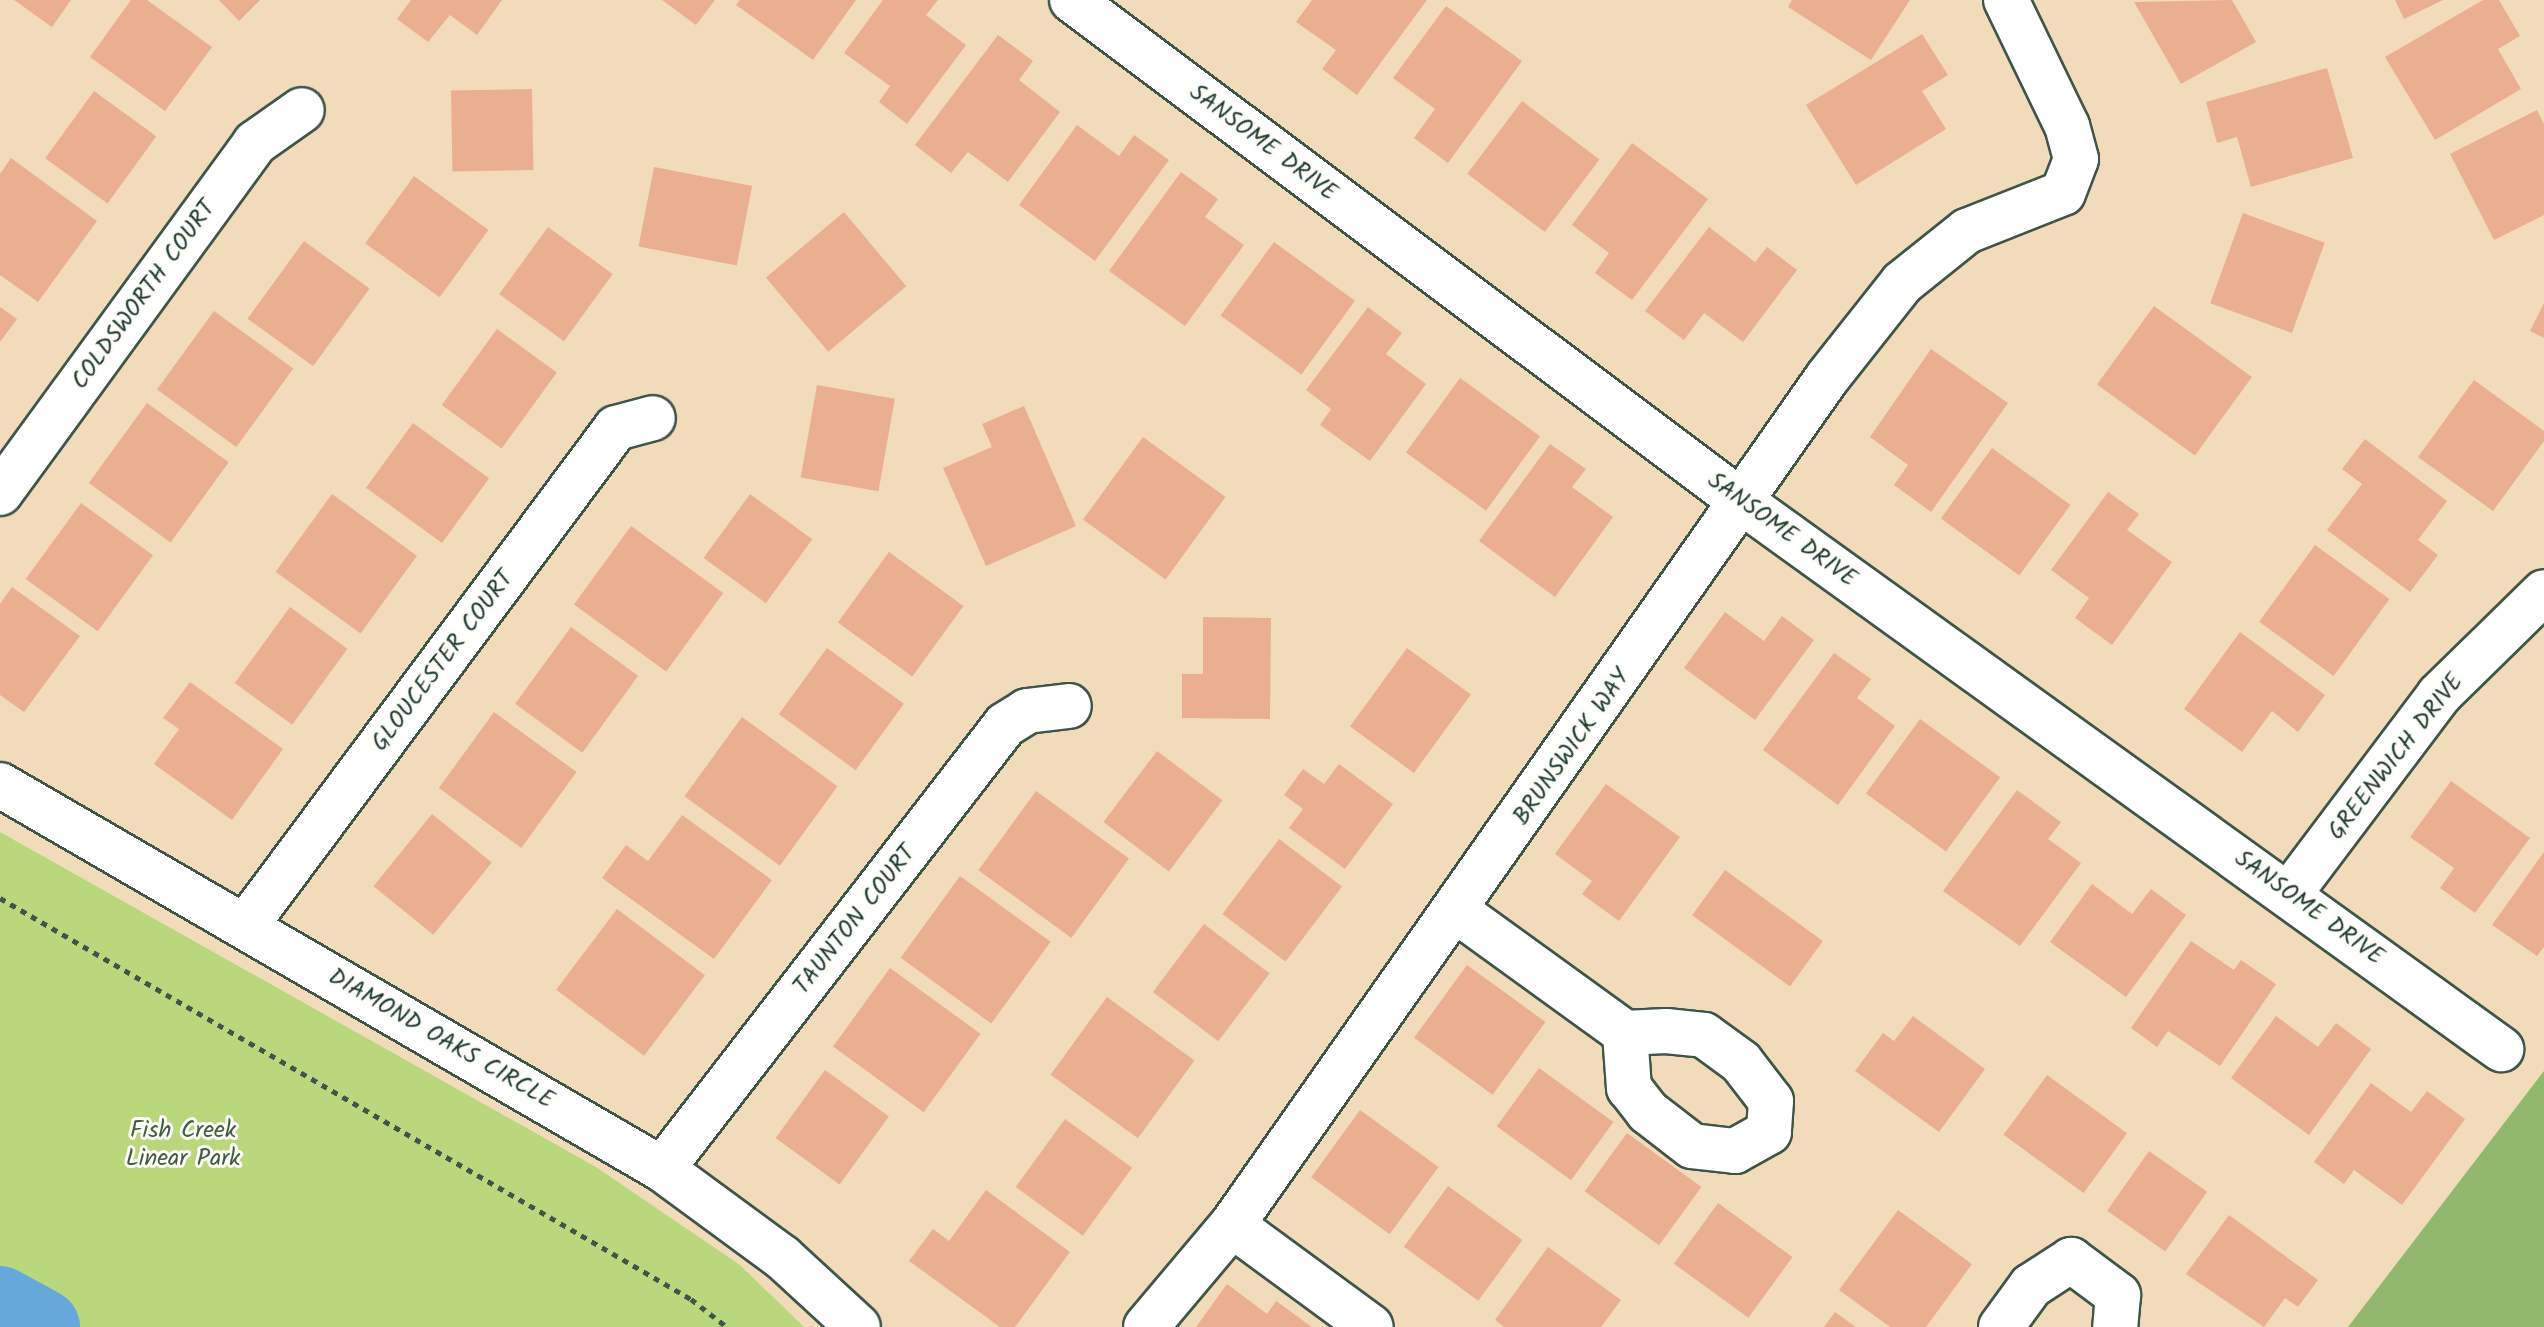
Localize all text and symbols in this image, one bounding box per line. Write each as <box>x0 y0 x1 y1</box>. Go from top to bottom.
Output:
street label: SANSOME DRIVE <box>1184 78 1342 208</box>
street label: COLDSWORTH COURT <box>66 195 222 395</box>
street label: SANSOME DRIVE <box>1702 466 1862 594</box>
street label: GLOUCESTER COURT <box>366 565 520 757</box>
street label: BRUNSWICK WAY <box>1507 663 1637 831</box>
street label: GREENWICH DRIVE <box>2322 668 2470 846</box>
street label: TAUNTON COURT <box>788 840 922 1000</box>
street label: SANSOME DRIVE <box>2229 844 2389 972</box>
street label: DIAMOND OAKS CIRCLE <box>323 963 559 1115</box>
park label: Fish Creek Linear Park <box>126 1117 240 1173</box>

